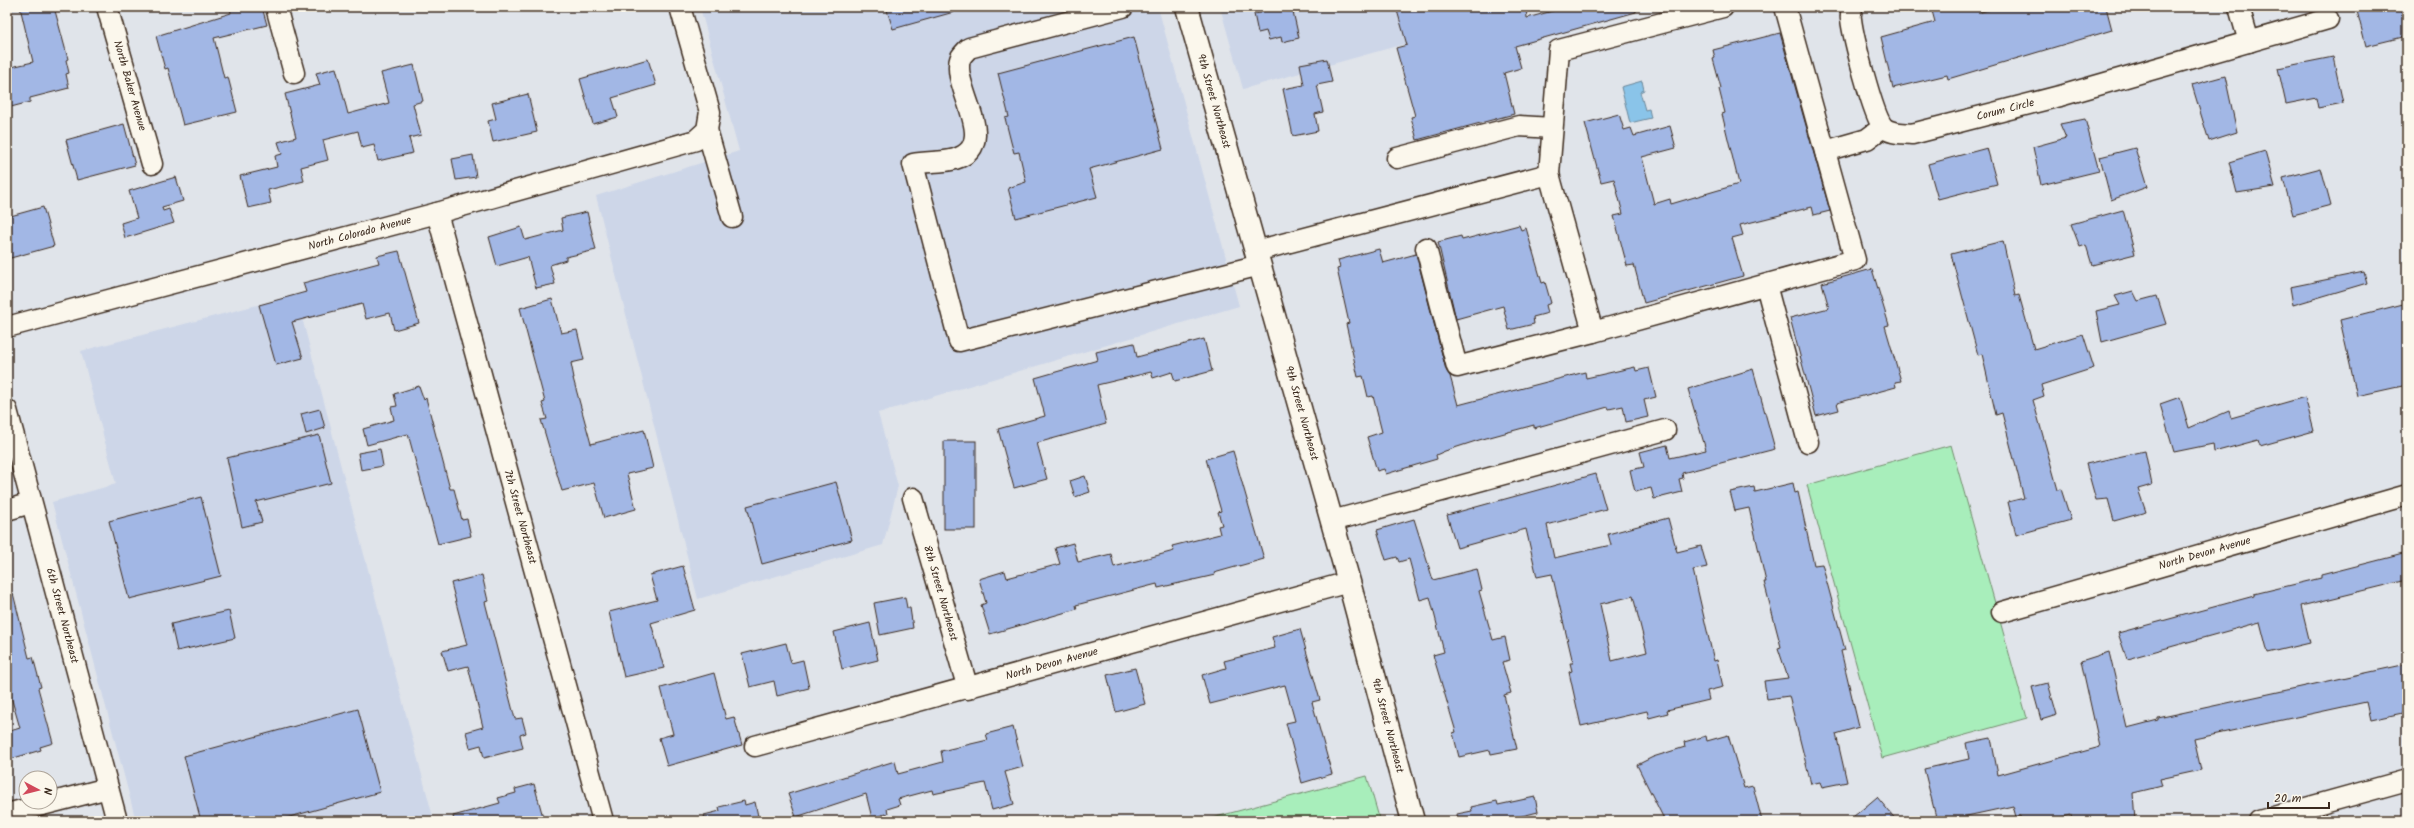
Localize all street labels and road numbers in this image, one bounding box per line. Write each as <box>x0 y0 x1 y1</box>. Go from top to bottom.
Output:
street label: North Baker Avenue <box>108 38 151 133</box>
street label: 9th Street Northeast <box>1192 52 1236 151</box>
street label: Corum Circle <box>1975 94 2036 126</box>
street label: North Colorado Avenue <box>306 211 413 256</box>
street label: 9th Street Northeast <box>1280 364 1324 463</box>
street label: 7th Street Northeast <box>498 468 542 567</box>
street label: North Devon Avenue <box>2157 532 2253 575</box>
street label: 8th Street Northeast <box>918 543 963 644</box>
street label: 6th Street Northeast <box>41 566 84 666</box>
street label: North Devon Avenue <box>1004 643 1100 685</box>
street label: 9th Street Northeast <box>1366 676 1409 776</box>

